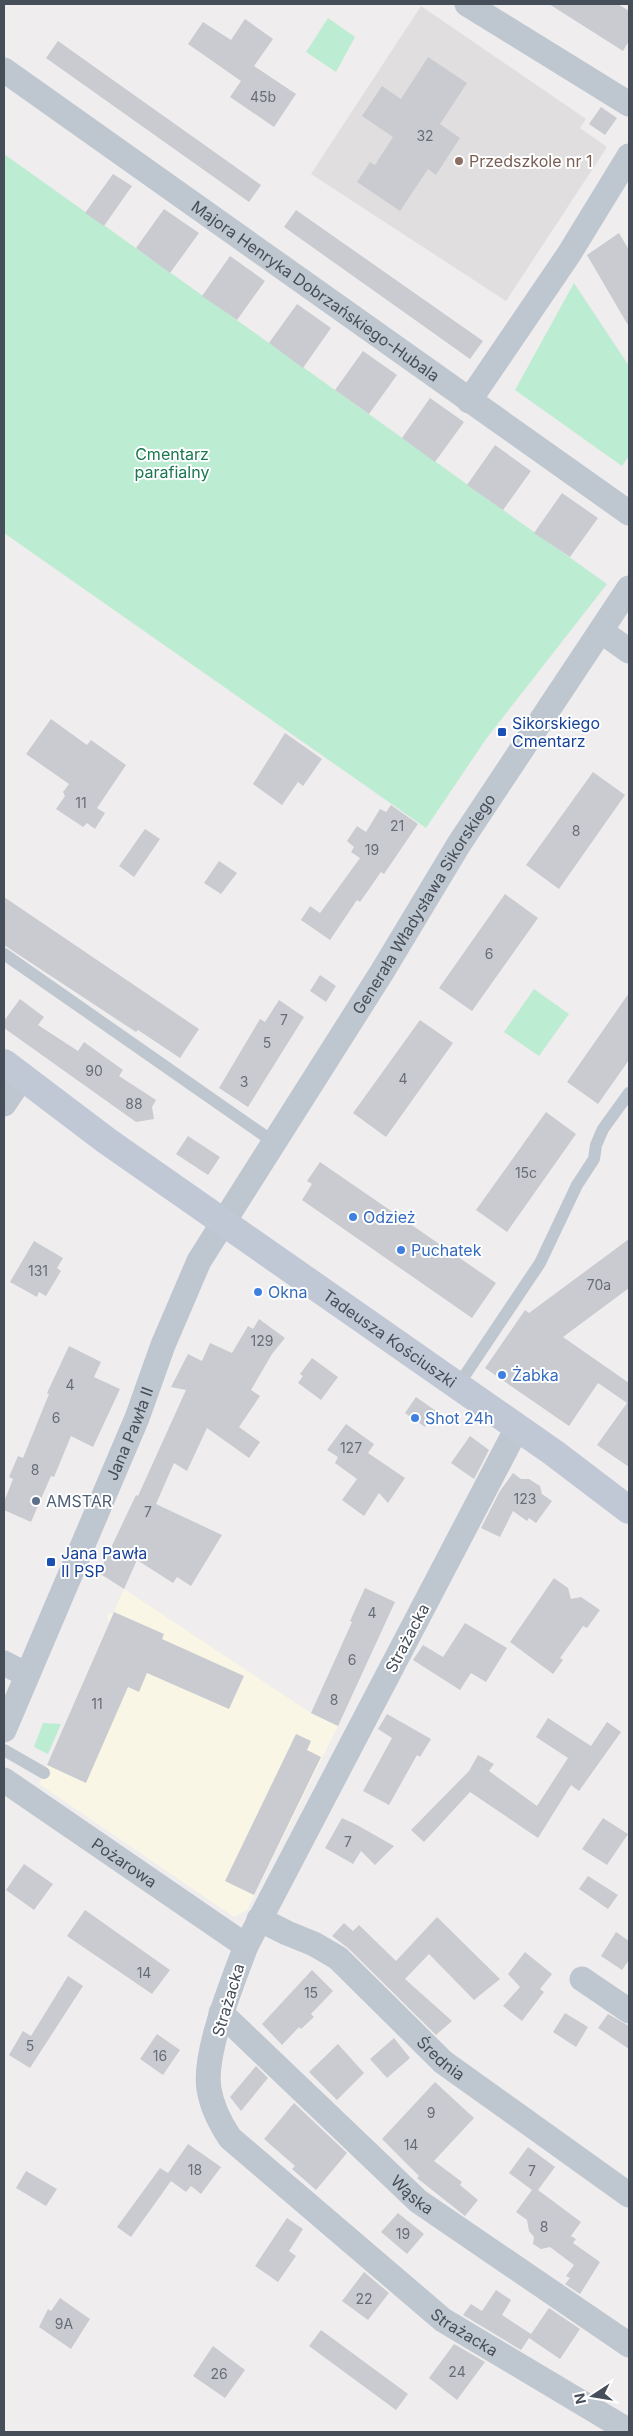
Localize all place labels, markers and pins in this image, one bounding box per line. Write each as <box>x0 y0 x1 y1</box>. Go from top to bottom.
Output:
place label: Przedszkole nr 1 <box>469 151 592 171</box>
marker: Przedszkole nr 1 <box>453 155 465 167</box>
place label: Sikorskiego Cmentarz <box>512 713 600 751</box>
marker: Sikorskiego Cmentarz <box>496 726 508 738</box>
place label: Odzież <box>363 1207 416 1227</box>
marker: Odzież <box>347 1211 359 1223</box>
place label: Puchatek <box>411 1240 482 1260</box>
marker: Puchatek <box>395 1244 407 1256</box>
place label: Okna <box>268 1282 307 1302</box>
marker: Okna <box>252 1286 264 1298</box>
place label: Żabka <box>512 1365 559 1385</box>
marker: Żabka <box>496 1369 508 1381</box>
place label: Shot 24h <box>425 1408 493 1428</box>
marker: Shot 24h <box>409 1412 421 1424</box>
place label: AMSTAR <box>46 1491 112 1511</box>
marker: AMSTAR <box>30 1495 42 1507</box>
place label: Jana Pawła II PSP <box>61 1543 147 1581</box>
marker: Jana Pawła II PSP <box>45 1556 57 1568</box>

